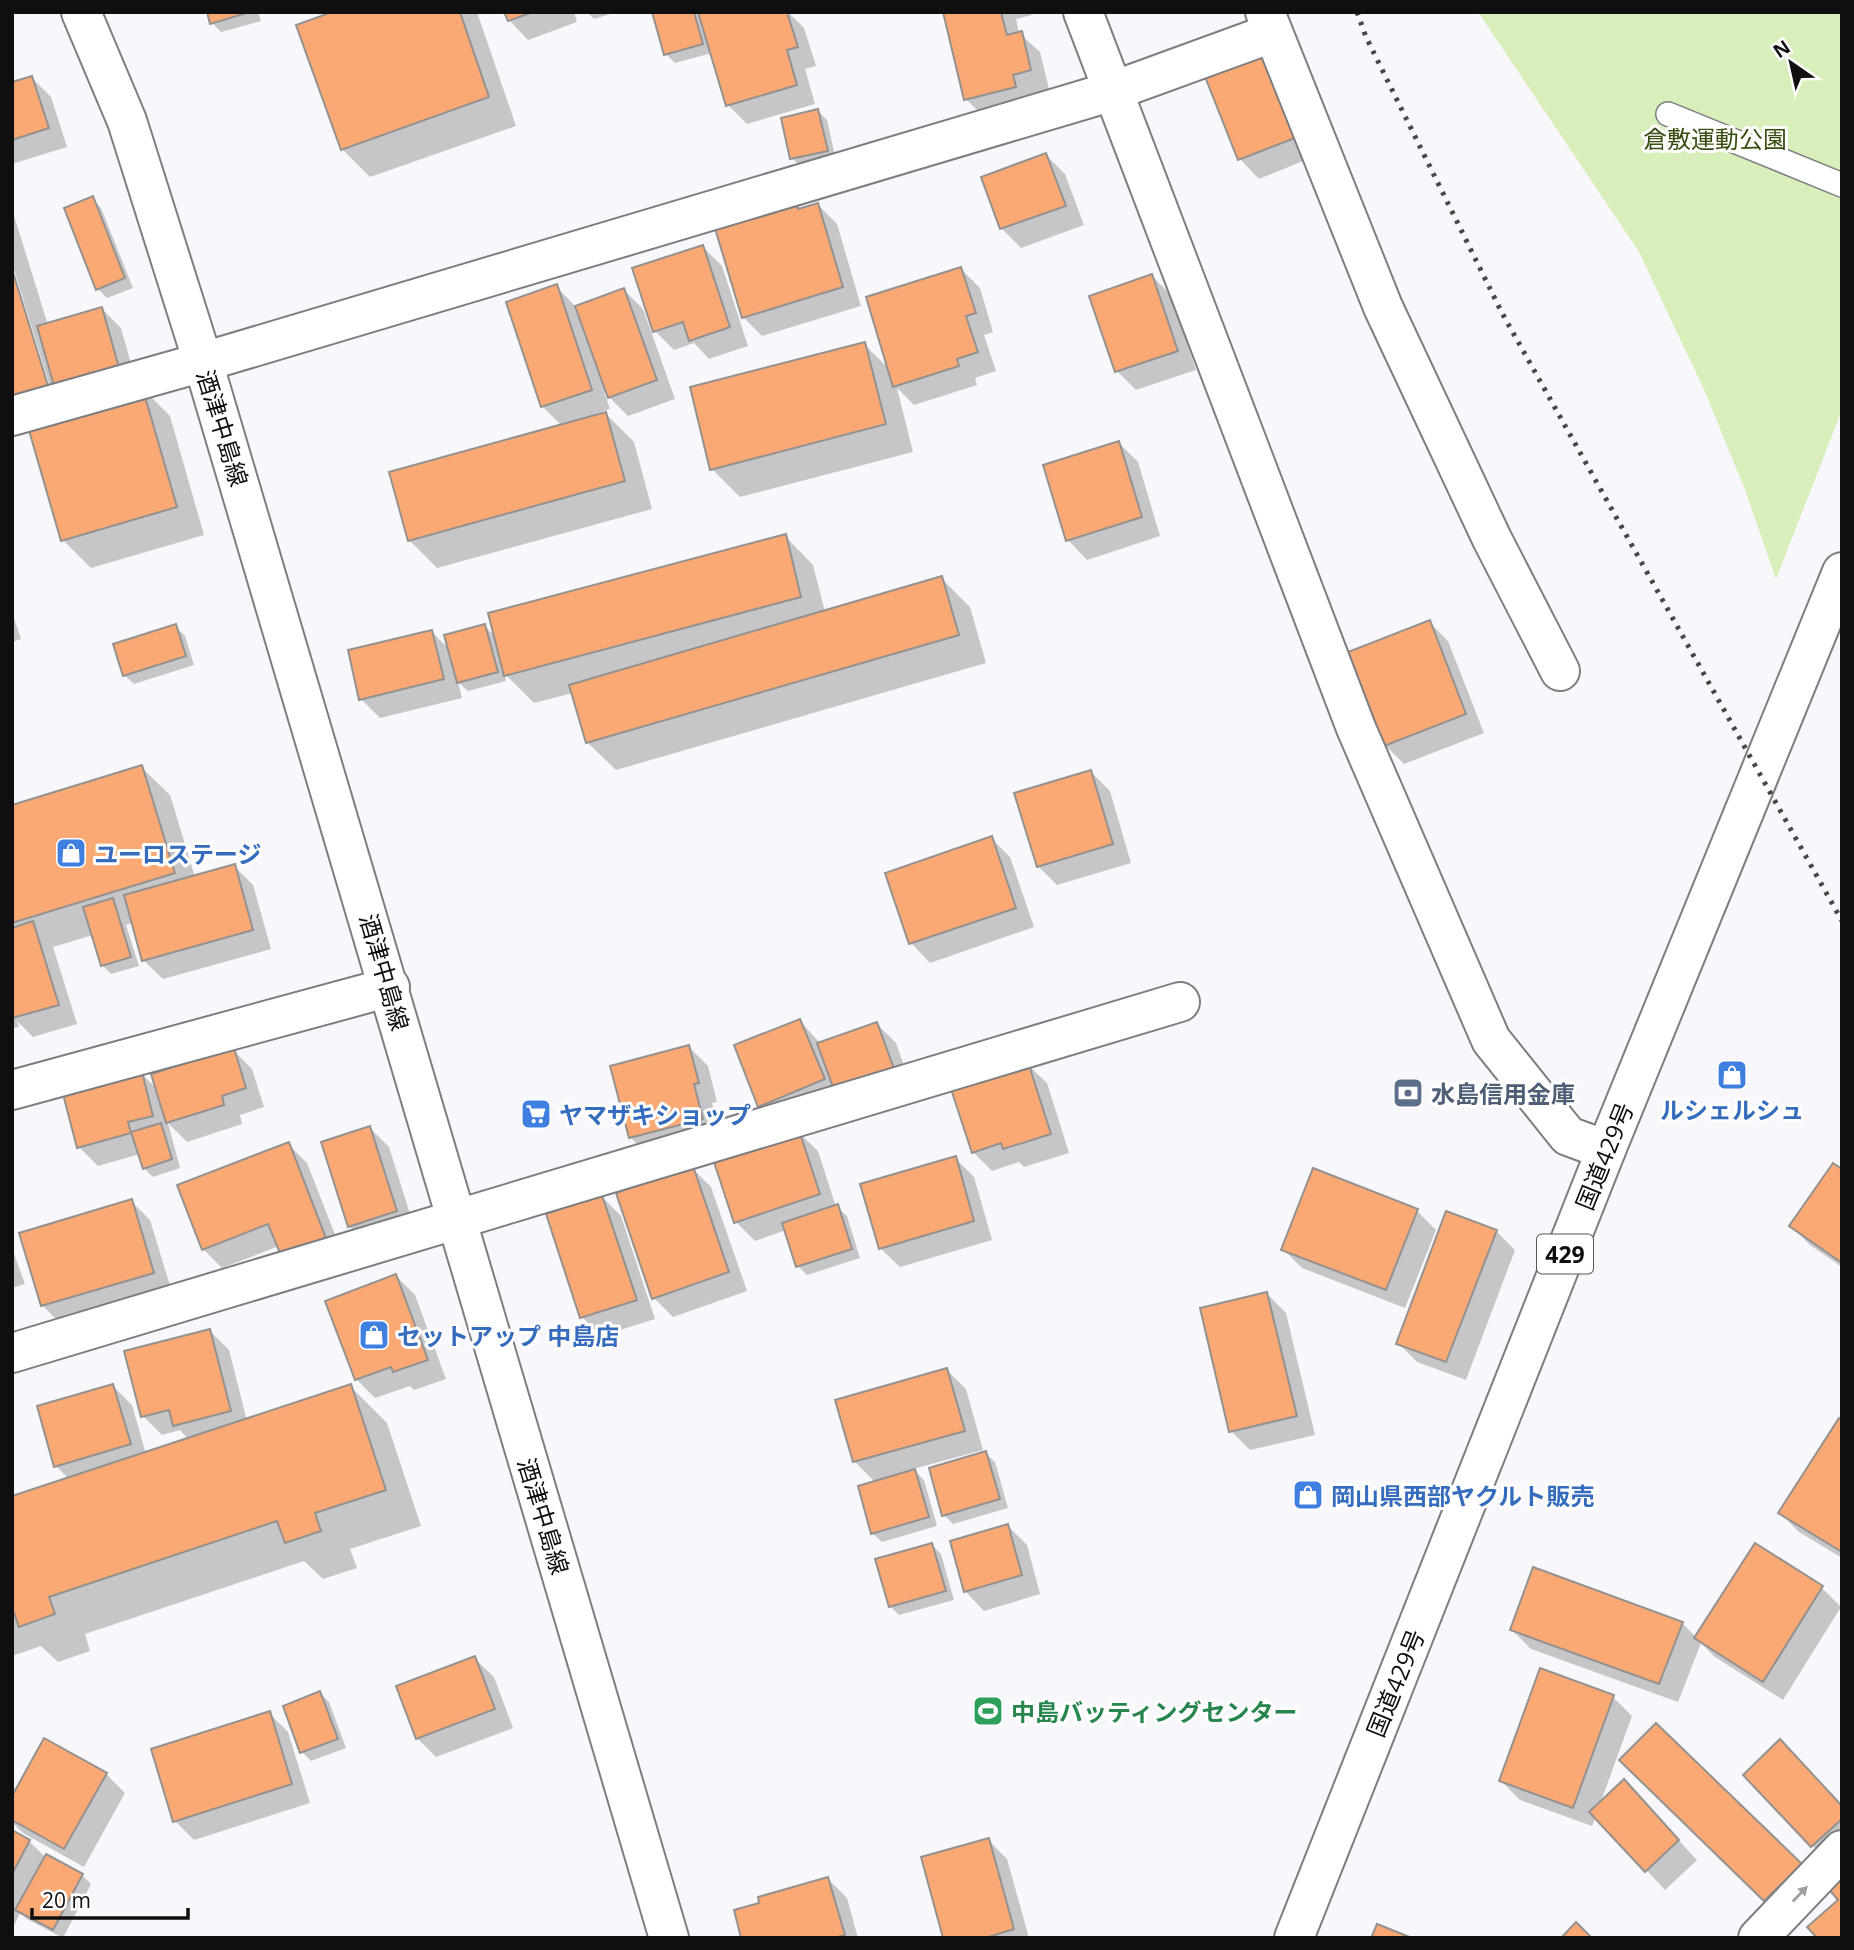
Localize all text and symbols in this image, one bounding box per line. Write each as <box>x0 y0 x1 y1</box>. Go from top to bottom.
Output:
north arrow <box>1756 28 1826 98</box>
text: N <box>1768 34 1795 64</box>
park label: 倉敷運動公園 <box>1643 122 1787 155</box>
street label: 酒津中島線 <box>190 366 256 490</box>
shop icon: ユーロステージ <box>54 836 88 870</box>
place label: ユーロステージ <box>94 837 262 870</box>
street label: 酒津中島線 <box>353 910 417 1034</box>
shop icon: ルシェルシュ <box>1715 1058 1749 1092</box>
bank icon: 水島信用金庫 <box>1391 1076 1425 1110</box>
place label: 水島信用金庫 <box>1431 1077 1575 1110</box>
place label: ルシェルシュ <box>1660 1093 1804 1126</box>
supermarket icon: ヤマザキショップ <box>519 1097 553 1131</box>
street label: 国道429号 <box>1568 1097 1640 1215</box>
place label: ヤマザキショップ <box>559 1098 751 1131</box>
road number: 429 <box>1537 1234 1593 1274</box>
shop icon: セットアップ 中島店 <box>357 1318 391 1352</box>
place label: セットアップ 中島店 <box>397 1319 619 1352</box>
street label: 酒津中島線 <box>511 1454 577 1578</box>
shop icon: 岡山県西部ヤクルト販売 <box>1291 1478 1325 1512</box>
place label: 岡山県西部ヤクルト販売 <box>1331 1479 1594 1512</box>
street label: 国道429号 <box>1359 1624 1431 1742</box>
sports icon: 中島バッティングセンター <box>971 1694 1005 1728</box>
place label: 中島バッティングセンター <box>1011 1695 1298 1728</box>
scale bar <box>32 1876 187 1920</box>
text: 20 m <box>42 1886 91 1914</box>
one-way arrow <box>1791 1886 1807 1903</box>

